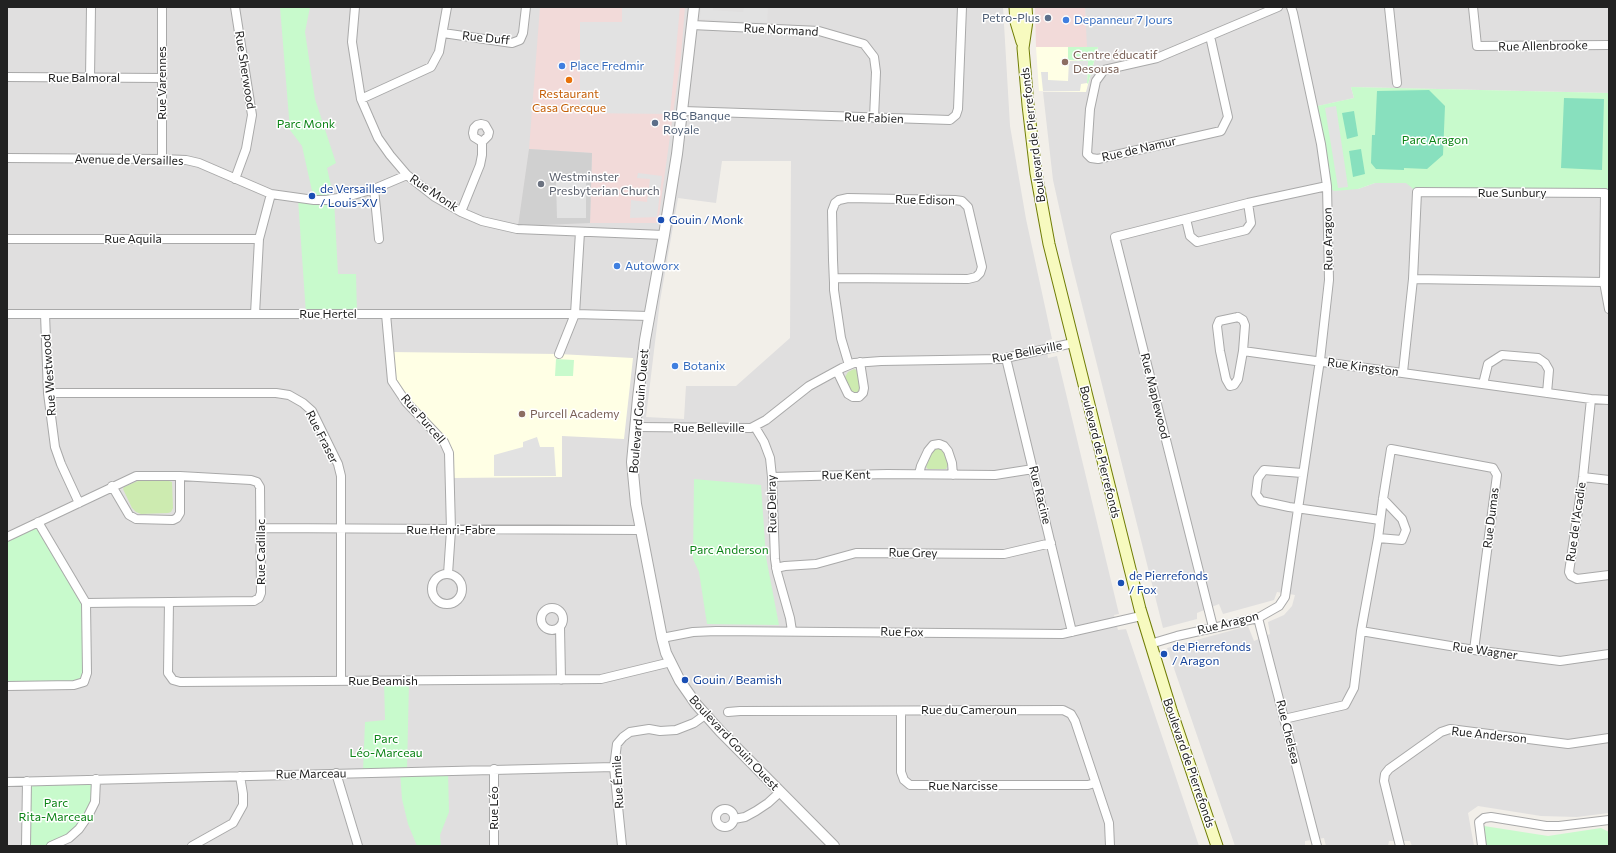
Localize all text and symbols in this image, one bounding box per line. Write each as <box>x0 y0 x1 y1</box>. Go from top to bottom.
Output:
place label: Petro-Plus <box>982 11 1040 25</box>
marker: Petro-Plus <box>1043 13 1053 23</box>
place label: Depanneur 7 Jours <box>1074 13 1172 27</box>
marker: Depanneur 7 Jours <box>1061 15 1071 25</box>
street label: Rue Normand <box>743 21 819 39</box>
street label: Rue Duff <box>461 28 511 48</box>
street label: Rue Sherwood <box>232 30 258 110</box>
street label: Rue Allenbrooke <box>1498 38 1588 54</box>
street label: Rue Varennes <box>155 46 169 120</box>
place label: Centre éducatif Desousa <box>1073 48 1157 76</box>
marker: Centre éducatif Desousa <box>1060 57 1070 67</box>
place label: Place Fredmir <box>570 59 644 73</box>
marker: Place Fredmir <box>557 61 567 71</box>
street label: Boulevard de Pierrefonds <box>1018 67 1048 203</box>
street label: Rue Balmoral <box>48 71 120 85</box>
marker: Restaurant Casa Grecque <box>564 75 574 85</box>
place label: Restaurant Casa Grecque <box>532 87 606 115</box>
place label: RBC Banque Royale <box>663 109 730 137</box>
street label: Rue Fabien <box>844 110 904 126</box>
park label: Parc Monk <box>277 117 335 131</box>
marker: RBC Banque Royale <box>650 118 660 128</box>
street label: Rue de Namur <box>1100 133 1178 165</box>
park label: Parc Aragon <box>1402 133 1468 147</box>
street label: Avenue de Versailles <box>74 152 184 168</box>
place label: Westminster Presbyterian Church <box>549 170 660 198</box>
street label: Rue Monk <box>407 172 461 214</box>
marker: Westminster Presbyterian Church <box>536 179 546 189</box>
place label: de Versailles / Louis-XV <box>320 182 387 210</box>
street label: Rue Sunbury <box>1478 186 1546 200</box>
marker: de Versailles / Louis-XV <box>307 191 317 201</box>
street label: Rue Edison <box>895 192 955 208</box>
street label: Rue Aragon <box>1320 207 1336 271</box>
place label: Gouin / Monk <box>669 213 744 227</box>
marker: Gouin / Monk <box>656 215 666 225</box>
street label: Rue Aquila <box>104 232 162 246</box>
place label: Autoworx <box>625 259 679 273</box>
marker: Autoworx <box>612 261 622 271</box>
street label: Rue Hertel <box>299 307 357 321</box>
street label: Rue Westwood <box>39 334 59 416</box>
street label: Rue Belleville <box>991 338 1063 366</box>
street label: Boulevard Gouin Ouest <box>626 348 652 474</box>
street label: Rue Maplewood <box>1137 352 1173 440</box>
street label: Rue Kingston <box>1326 355 1400 379</box>
place label: Botanix <box>683 359 725 373</box>
marker: Botanix <box>670 361 680 371</box>
street label: Boulevard de Pierrefonds <box>1077 384 1123 520</box>
street label: Rue Purcell <box>398 391 448 447</box>
place label: Purcell Academy <box>530 407 619 421</box>
street label: Rue Fraser <box>303 408 341 466</box>
marker: Purcell Academy <box>517 409 527 419</box>
street label: Rue Belleville <box>673 421 745 435</box>
street label: Rue Racine <box>1026 464 1054 526</box>
street label: Rue Kent <box>821 467 871 483</box>
street label: Rue Delray <box>764 475 780 533</box>
street label: Rue de l'Acadie <box>1563 481 1589 563</box>
street label: Rue Dumas <box>1480 487 1502 549</box>
street label: Rue Cadillac <box>254 519 268 585</box>
street label: Rue Henri-Fabre <box>406 523 496 537</box>
park label: Parc Anderson <box>689 543 769 557</box>
street label: Rue Grey <box>888 545 938 561</box>
place label: de Pierrefonds / Fox <box>1129 569 1208 597</box>
marker: de Pierrefonds / Fox <box>1116 578 1126 588</box>
street label: Rue Aragon <box>1196 608 1260 638</box>
street label: Rue Fox <box>880 624 924 640</box>
street label: Rue Wagner <box>1451 639 1519 663</box>
place label: de Pierrefonds / Aragon <box>1172 640 1251 668</box>
marker: de Pierrefonds / Aragon <box>1159 649 1169 659</box>
place label: Gouin / Beamish <box>693 673 782 687</box>
street label: Rue Beamish <box>348 674 418 688</box>
marker: Gouin / Beamish <box>680 675 690 685</box>
street label: Boulevard Gouin Ouest <box>686 692 782 794</box>
street label: Boulevard de Pierrefonds <box>1160 696 1218 830</box>
street label: Rue Chelsea <box>1273 698 1303 766</box>
street label: Rue du Cameroun <box>921 703 1017 717</box>
street label: Rue Anderson <box>1451 724 1527 746</box>
park label: Parc Léo-Marceau <box>350 732 422 760</box>
street label: Rue Émile <box>609 755 627 809</box>
street label: Rue Marceau <box>275 766 347 782</box>
street label: Rue Narcisse <box>928 779 998 793</box>
street label: Rue Léo <box>487 786 501 830</box>
park label: Parc Rita-Marceau <box>19 796 93 824</box>

